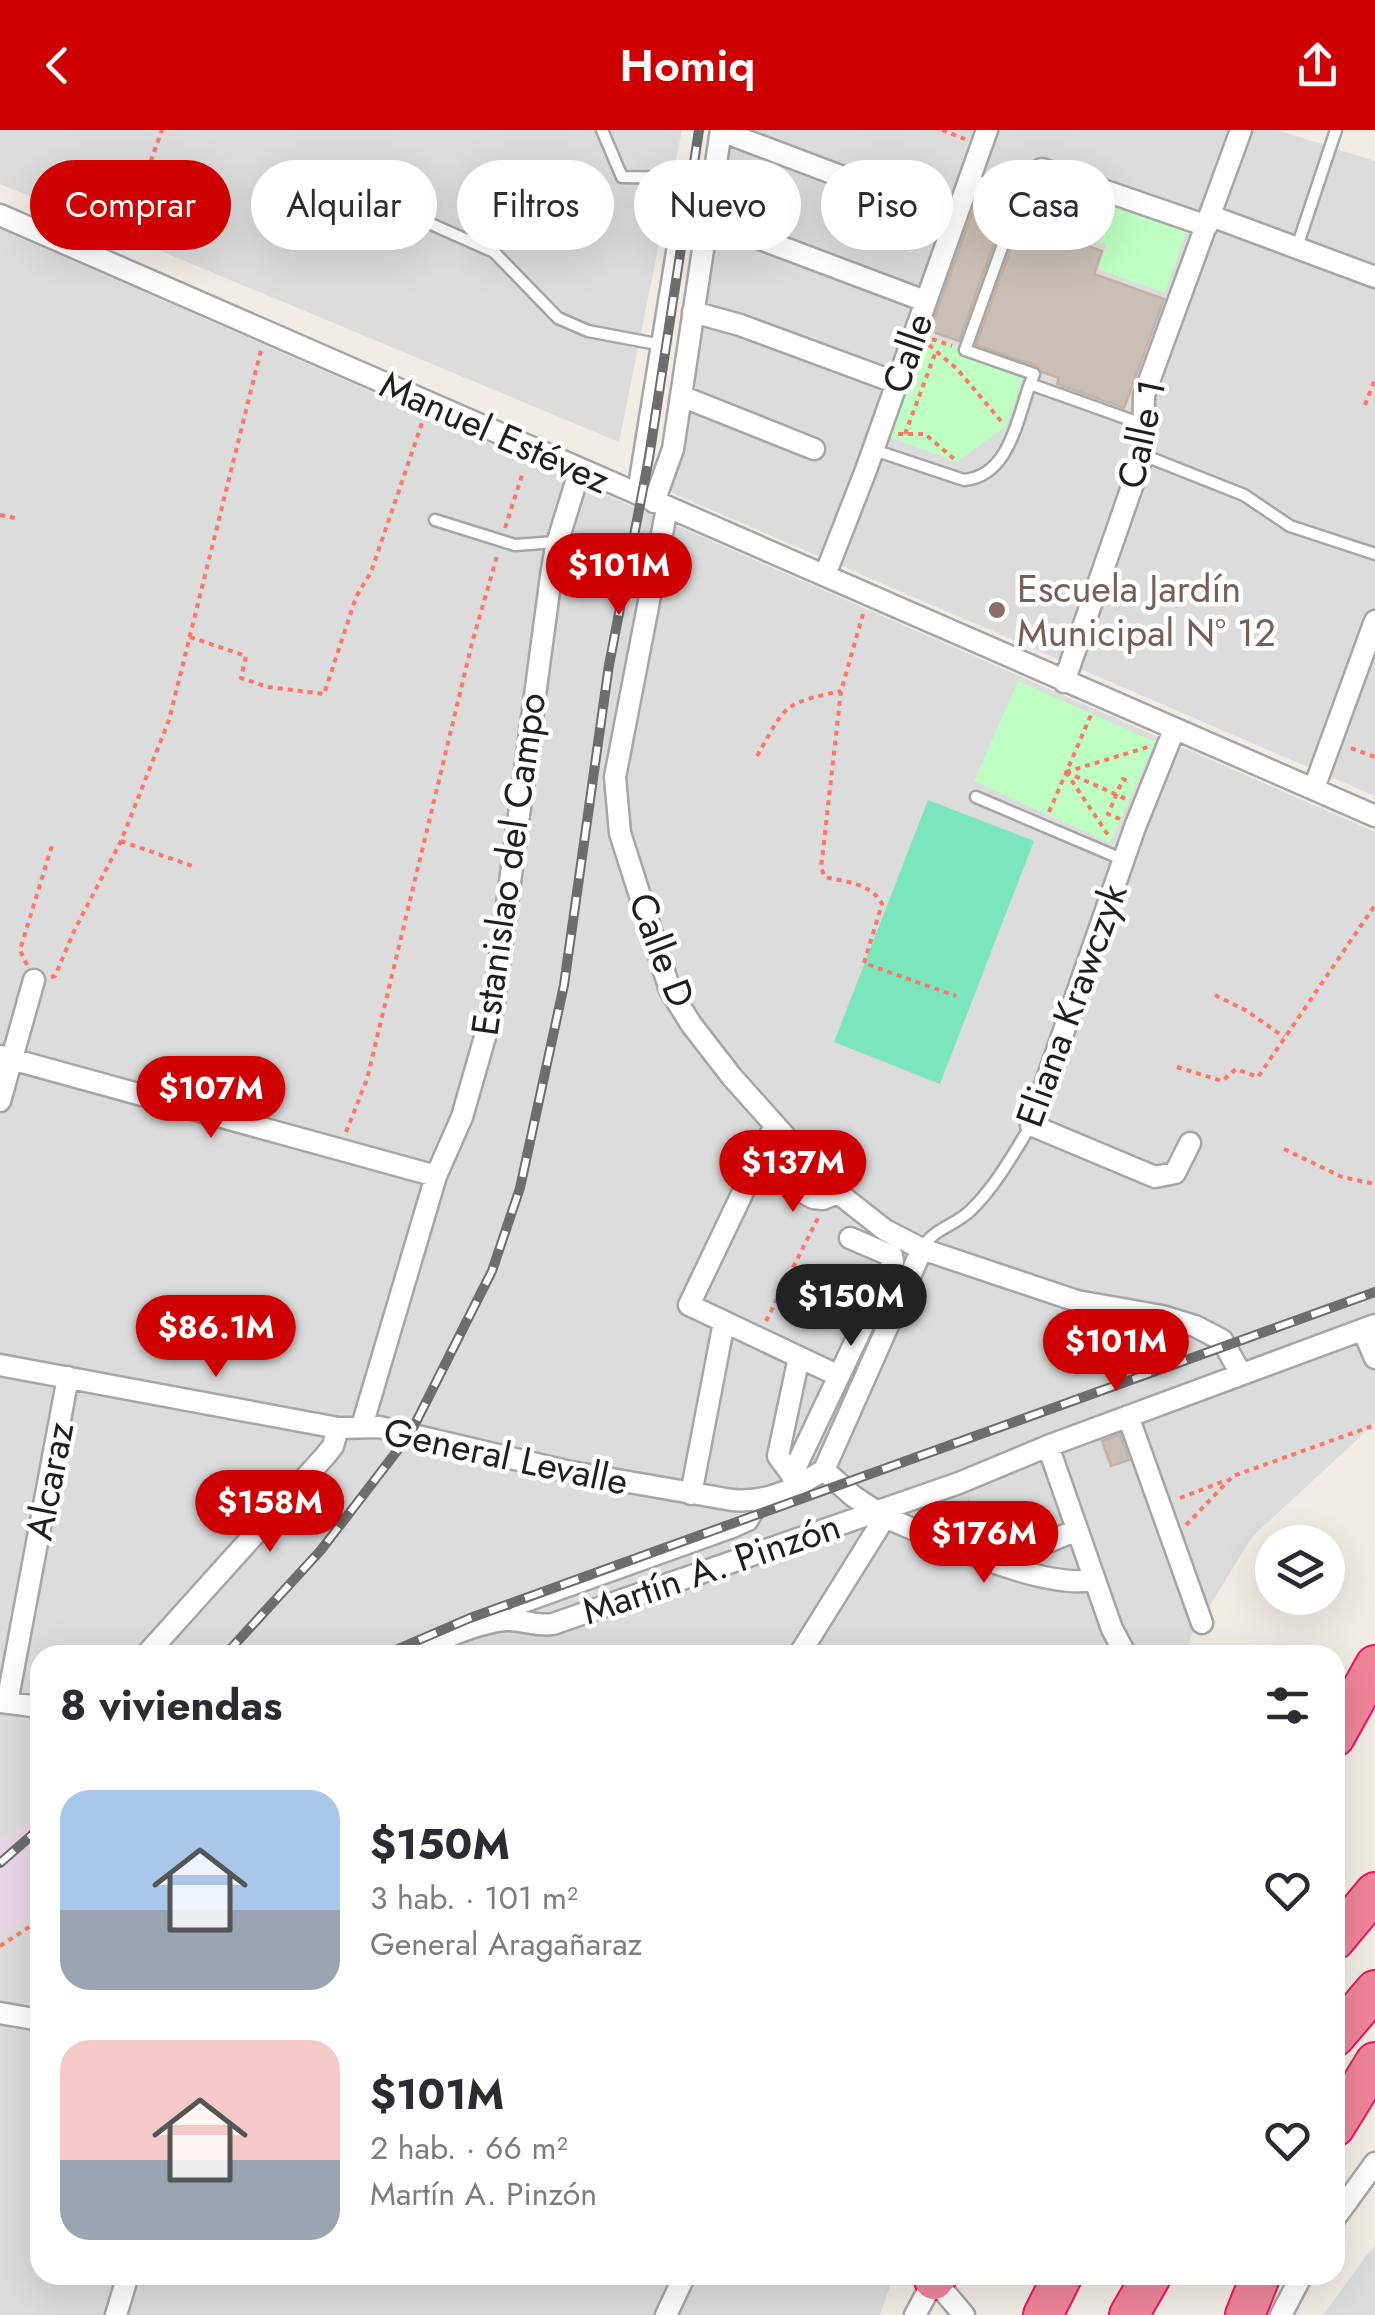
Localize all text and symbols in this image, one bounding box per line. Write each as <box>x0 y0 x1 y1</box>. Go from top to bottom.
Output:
text: Homiq <box>620 33 755 98</box>
icon: back <box>30 38 85 93</box>
icon: share <box>1290 38 1345 93</box>
chip: Comprar <box>30 160 231 250</box>
chip: Alquilar <box>251 160 437 250</box>
chip: Filtros <box>457 160 614 250</box>
chip: Nuevo <box>634 160 801 250</box>
chip: Piso <box>821 160 953 250</box>
chip: Casa <box>973 160 1115 250</box>
street label: Calle <box>868 306 946 400</box>
street label: Manuel Estévez <box>371 357 619 507</box>
street label: Calle 1 <box>1103 375 1179 493</box>
pin: $101M <box>549 533 689 618</box>
text: $101M <box>568 542 670 588</box>
place label: Escuela Jardín Municipal Nº 12 <box>1017 561 1276 660</box>
marker: Escuela Jardín Municipal Nº 12 <box>986 599 1008 621</box>
street label: Estanislao del Campo <box>457 689 559 1039</box>
street label: Eliana Krawczyk <box>1002 876 1141 1134</box>
street label: Calle D <box>615 885 709 1015</box>
pin: $107M <box>141 1056 281 1141</box>
text: $107M <box>158 1065 264 1111</box>
pin: $137M <box>723 1130 863 1215</box>
text: $137M <box>741 1139 845 1185</box>
pin: $150M <box>781 1264 921 1349</box>
text: $150M <box>798 1273 904 1319</box>
pin: $86.1M <box>135 1295 297 1380</box>
text: $86.1M <box>158 1304 274 1350</box>
pin: $101M <box>1046 1309 1186 1394</box>
text: $101M <box>1065 1318 1167 1364</box>
street label: General Levalle <box>379 1403 633 1509</box>
street label: Alcaraz <box>11 1417 87 1545</box>
pin: $158M <box>200 1470 340 1555</box>
text: $158M <box>217 1479 323 1525</box>
street label: Martín A. Pinzón <box>575 1498 847 1638</box>
pin: $176M <box>914 1501 1054 1586</box>
text: $176M <box>931 1510 1037 1556</box>
map controls <box>1255 1525 1345 1615</box>
button: layers <box>1255 1525 1345 1615</box>
text: 8 viviendas <box>60 1675 282 1736</box>
icon: filters <box>1260 1678 1315 1733</box>
text: $150M <box>370 1814 510 1875</box>
icon: home <box>140 1830 260 1950</box>
icon: heart <box>1260 1863 1315 1918</box>
text: 3 hab. · 101 m² <box>370 1875 578 1921</box>
text: General Aragañaraz <box>370 1921 642 1967</box>
text: $101M <box>370 2064 504 2125</box>
icon: home <box>140 2080 260 2200</box>
icon: heart <box>1260 2113 1315 2168</box>
text: 2 hab. · 66 m² <box>370 2125 568 2171</box>
text: Martín A. Pinzón <box>370 2171 597 2217</box>

